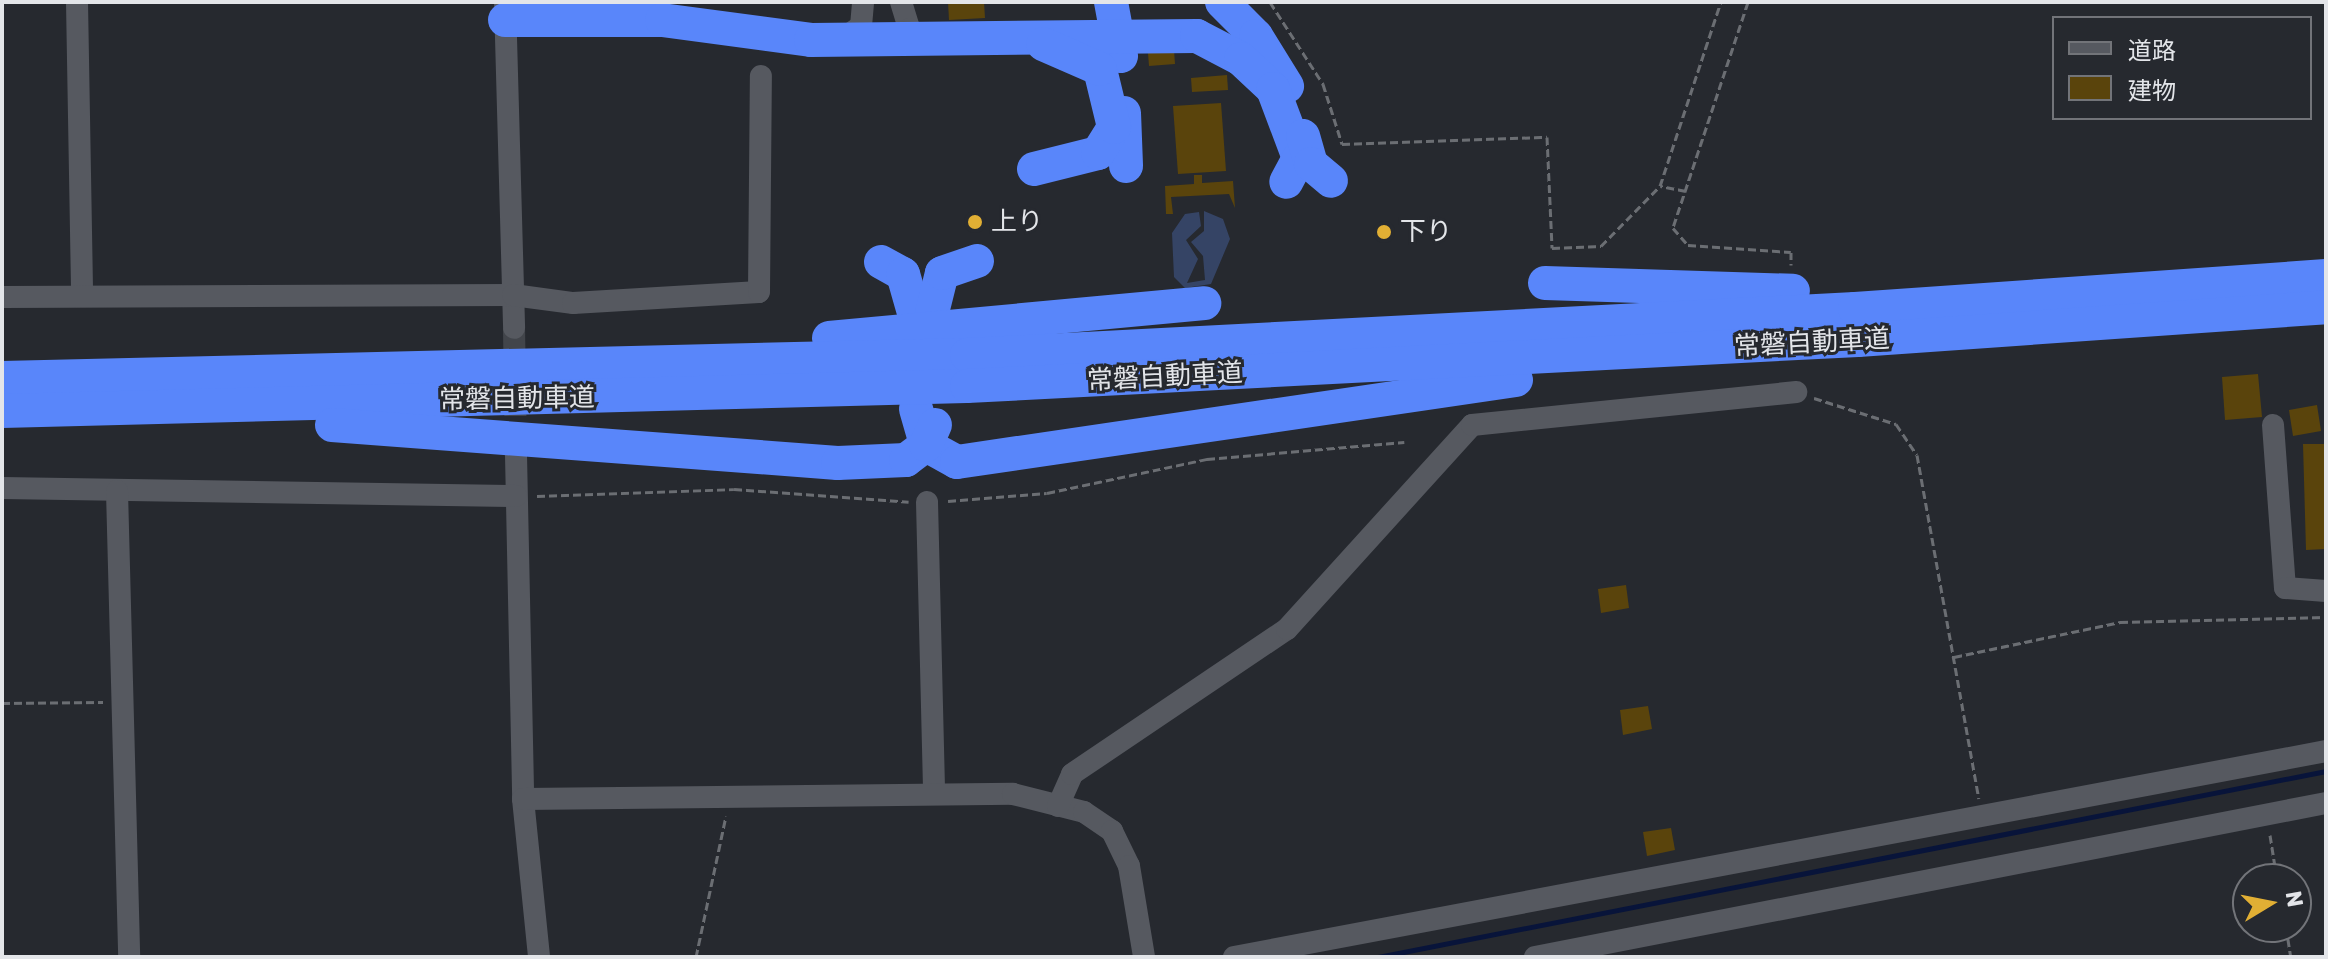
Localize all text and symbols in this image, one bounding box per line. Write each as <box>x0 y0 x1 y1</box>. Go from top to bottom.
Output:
legend <box>2052 16 2312 120</box>
text: 道路 <box>2128 37 2176 65</box>
text: 建物 <box>2128 77 2176 105</box>
place label: 上り <box>991 206 1043 238</box>
marker: 上り <box>966 213 984 231</box>
place label: 下り <box>1400 216 1452 248</box>
marker: 下り <box>1375 223 1393 241</box>
street label: 常磐自動車道 <box>1733 323 1891 363</box>
street label: 常磐自動車道 <box>1086 357 1244 397</box>
street label: 常磐自動車道 <box>439 382 595 416</box>
north arrow <box>2232 863 2312 943</box>
text: N <box>2279 889 2309 909</box>

